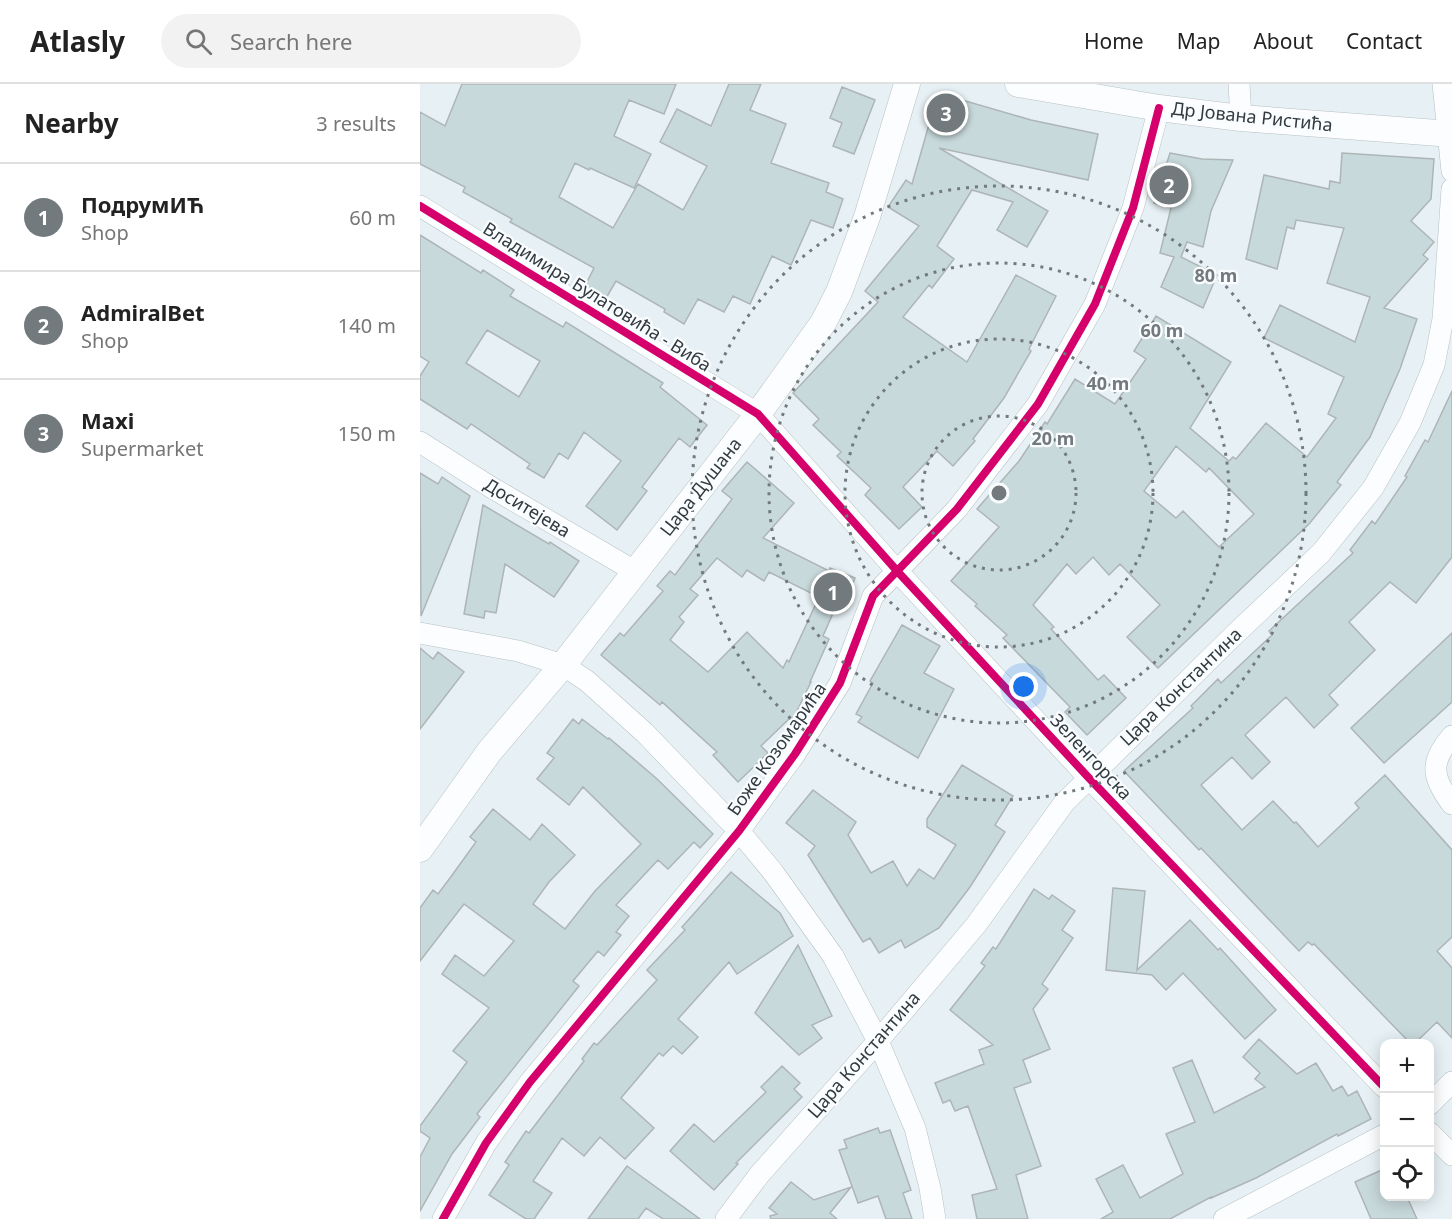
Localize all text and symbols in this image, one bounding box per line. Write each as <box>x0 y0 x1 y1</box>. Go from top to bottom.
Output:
search box <box>161 14 581 68</box>
text: Atlasly <box>30 22 125 60</box>
icon: search <box>182 25 215 58</box>
text: Search here <box>230 26 352 56</box>
text: Home <box>1084 27 1144 55</box>
text: Map <box>1177 27 1220 55</box>
text: About <box>1253 27 1313 55</box>
text: Contact <box>1346 27 1422 55</box>
pin: 3 <box>926 90 966 135</box>
street label: Др Јована Ристића <box>1170 96 1334 136</box>
text: Nearby <box>24 105 119 141</box>
text: 3 results <box>316 110 396 137</box>
pin: 2 <box>1150 162 1188 208</box>
text: ПодрумИЋ <box>81 189 204 219</box>
text: 1 <box>38 204 49 231</box>
text: 60 m <box>349 204 396 231</box>
street label: Владимира Булатовића - Виба <box>479 216 716 376</box>
text: Shop <box>81 219 129 246</box>
text: 80 m <box>1195 263 1237 287</box>
text: AdmiralBet <box>81 297 205 327</box>
text: 2 <box>38 312 49 339</box>
text: 140 m <box>338 312 396 339</box>
text: 60 m <box>1141 318 1183 342</box>
text: Shop <box>81 327 129 354</box>
text: 40 m <box>1087 371 1129 395</box>
text: Maxi <box>81 405 134 435</box>
text: 3 <box>38 420 49 447</box>
text: 150 m <box>338 420 396 447</box>
text: 20 m <box>1032 426 1074 450</box>
street label: Цара Душана <box>654 432 746 541</box>
text: Supermarket <box>81 435 204 462</box>
street label: Доситејева <box>480 472 575 542</box>
centre of rings <box>989 483 1009 503</box>
pin: 1 <box>814 570 852 614</box>
street label: Цара Константина <box>1114 622 1246 751</box>
your location <box>1009 672 1038 701</box>
street label: Боже Козомарића <box>721 677 831 820</box>
street label: Зеленгорска <box>1046 708 1138 804</box>
street label: Цара Константина <box>802 986 925 1123</box>
map controls <box>1380 1039 1434 1201</box>
button: + <box>1380 1039 1434 1093</box>
button: − <box>1380 1093 1434 1147</box>
button: locate <box>1380 1147 1434 1201</box>

